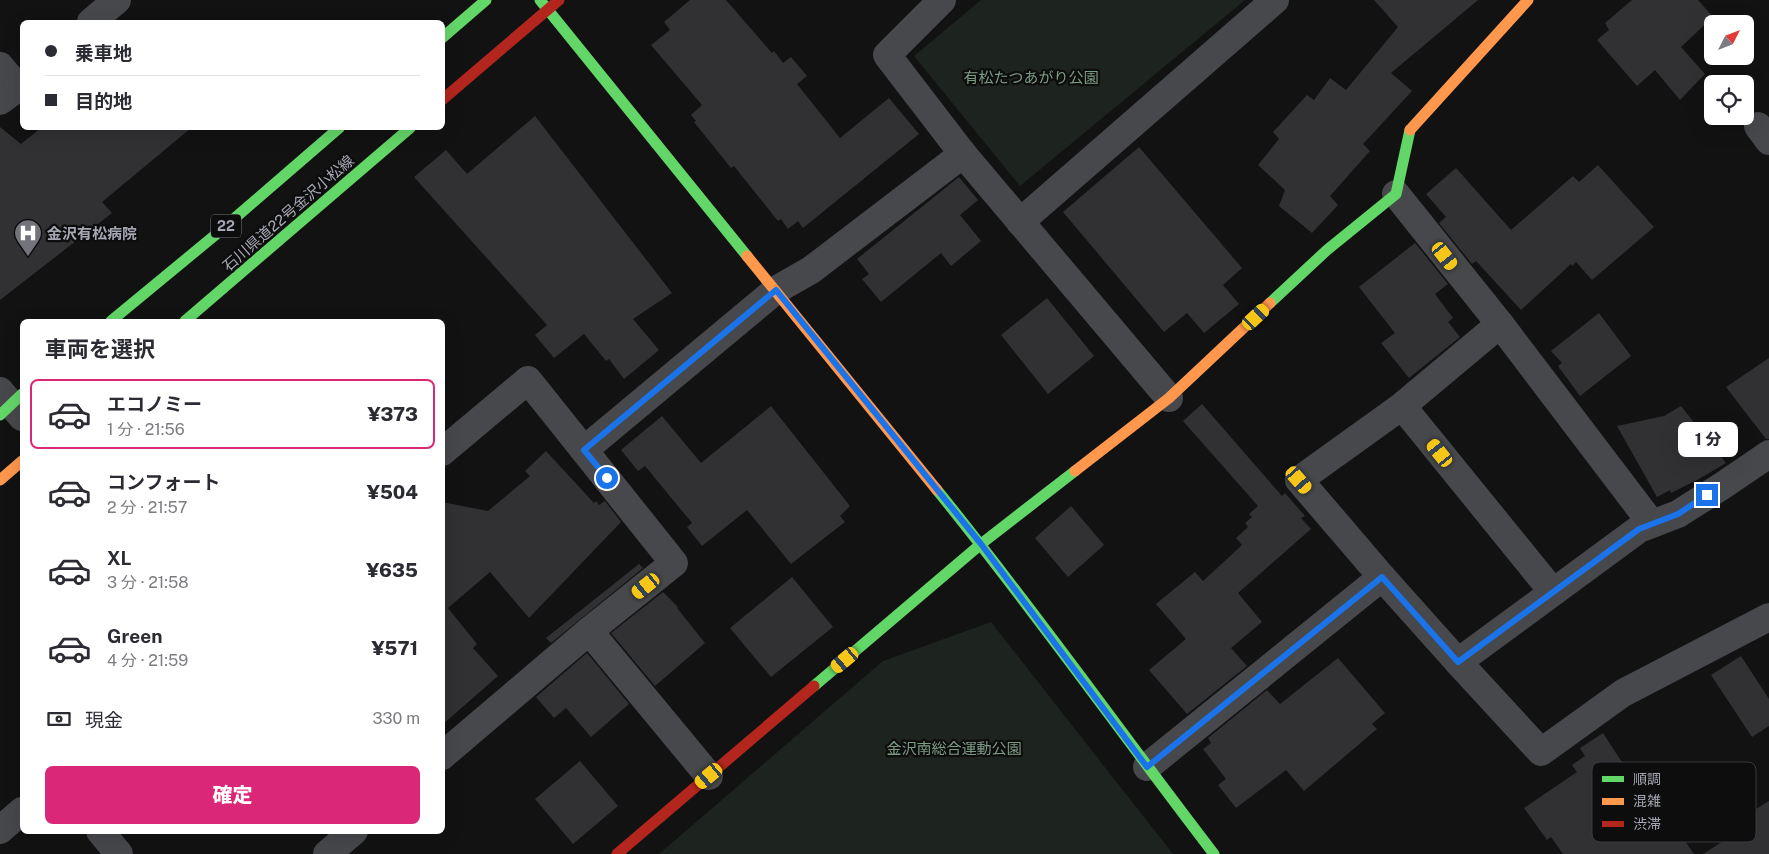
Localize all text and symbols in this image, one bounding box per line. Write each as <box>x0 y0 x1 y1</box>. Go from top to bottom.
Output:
north arrow <box>1704 15 1754 65</box>
map controls <box>1704 15 1754 125</box>
text: 乗車地 <box>75 42 132 64</box>
park label: 有松たつあがり公園 <box>963 69 1099 86</box>
button: locate <box>1704 75 1754 125</box>
text: 目的地 <box>75 90 132 112</box>
street label: 石川県道22号金沢小松線 <box>219 151 357 275</box>
road number: 22 <box>211 215 241 238</box>
hospital icon: 金沢有松病院 <box>13 218 43 257</box>
place label: 金沢有松病院 <box>47 225 137 242</box>
car <box>1429 240 1460 272</box>
car <box>1239 301 1272 333</box>
text: 車両を選択 <box>45 336 155 362</box>
icon: car <box>47 392 92 437</box>
text: エコノミー <box>107 393 202 415</box>
text: ¥373 <box>367 403 418 425</box>
text: 1 分 · 21:56 <box>107 420 185 439</box>
callout: 1 分 <box>1677 422 1737 458</box>
text: 1 分 <box>1695 430 1721 449</box>
car <box>1424 437 1455 469</box>
car <box>1283 464 1314 496</box>
route start <box>596 467 618 489</box>
icon: car <box>47 470 92 515</box>
text: コンフォート <box>107 471 220 493</box>
text: ¥504 <box>367 481 418 503</box>
route end <box>1696 484 1718 506</box>
text: 2 分 · 21:57 <box>107 498 187 517</box>
text: XL <box>107 547 132 569</box>
icon: car <box>47 548 92 593</box>
text: ¥635 <box>366 559 418 581</box>
car <box>629 571 662 601</box>
text: 3 分 · 21:58 <box>107 573 189 592</box>
text: Green <box>107 625 162 647</box>
icon: car <box>47 626 92 671</box>
text: ¥571 <box>371 637 418 659</box>
car <box>828 645 861 675</box>
text: 4 分 · 21:59 <box>107 651 188 670</box>
icon: cash <box>45 705 73 733</box>
text: 現金 <box>85 709 123 731</box>
text: 330 m <box>373 709 420 728</box>
park label: 金沢南総合運動公園 <box>886 740 1022 757</box>
car <box>692 761 725 791</box>
legend <box>1592 762 1756 842</box>
button: 確定 <box>45 766 420 824</box>
text: 順調 <box>1633 771 1661 787</box>
text: 混雑 <box>1633 793 1661 809</box>
text: 渋滞 <box>1633 816 1661 832</box>

